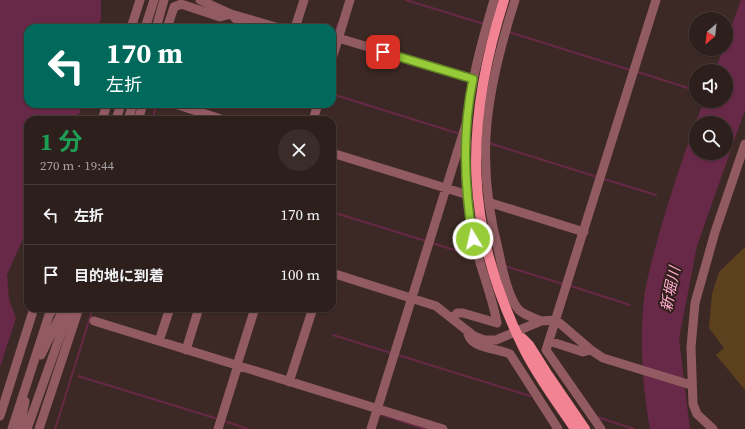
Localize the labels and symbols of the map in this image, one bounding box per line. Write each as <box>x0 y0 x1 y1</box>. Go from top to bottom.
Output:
north arrow <box>689 12 733 56</box>
pin <box>366 35 400 69</box>
position arrow <box>452 218 494 260</box>
water label: 新堀川 <box>655 263 685 313</box>

